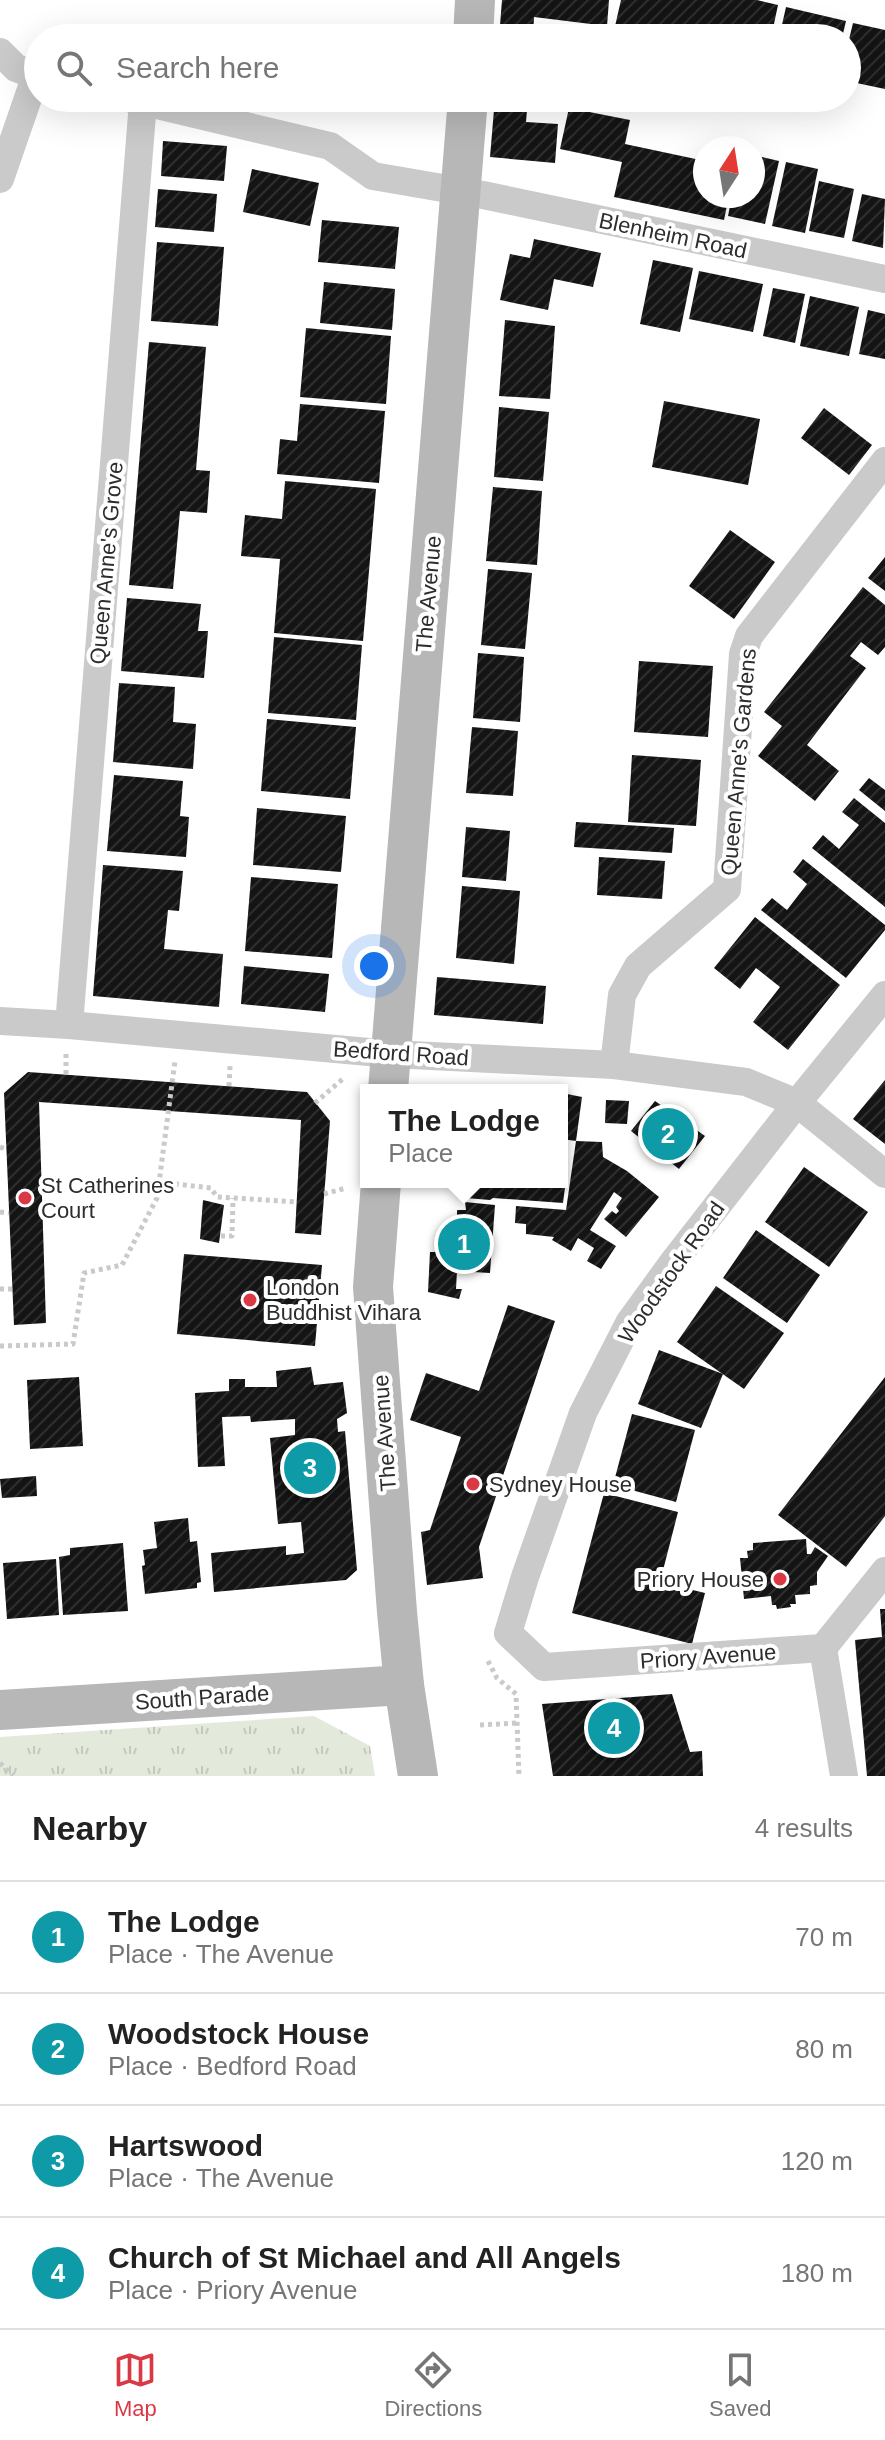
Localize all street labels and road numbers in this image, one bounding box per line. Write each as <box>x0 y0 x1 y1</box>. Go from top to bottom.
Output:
street label: Blenheim Road <box>597 208 749 263</box>
street label: Queen Anne's Grove <box>85 461 128 666</box>
street label: The Avenue <box>411 535 446 653</box>
street label: Queen Anne's Gardens <box>716 647 761 877</box>
street label: Bedford Road <box>332 1036 470 1071</box>
street label: Woodstock Road <box>613 1197 730 1348</box>
street label: The Avenue <box>368 1374 401 1492</box>
street label: Priory Avenue <box>639 1639 777 1674</box>
street label: South Parade <box>134 1680 270 1715</box>

